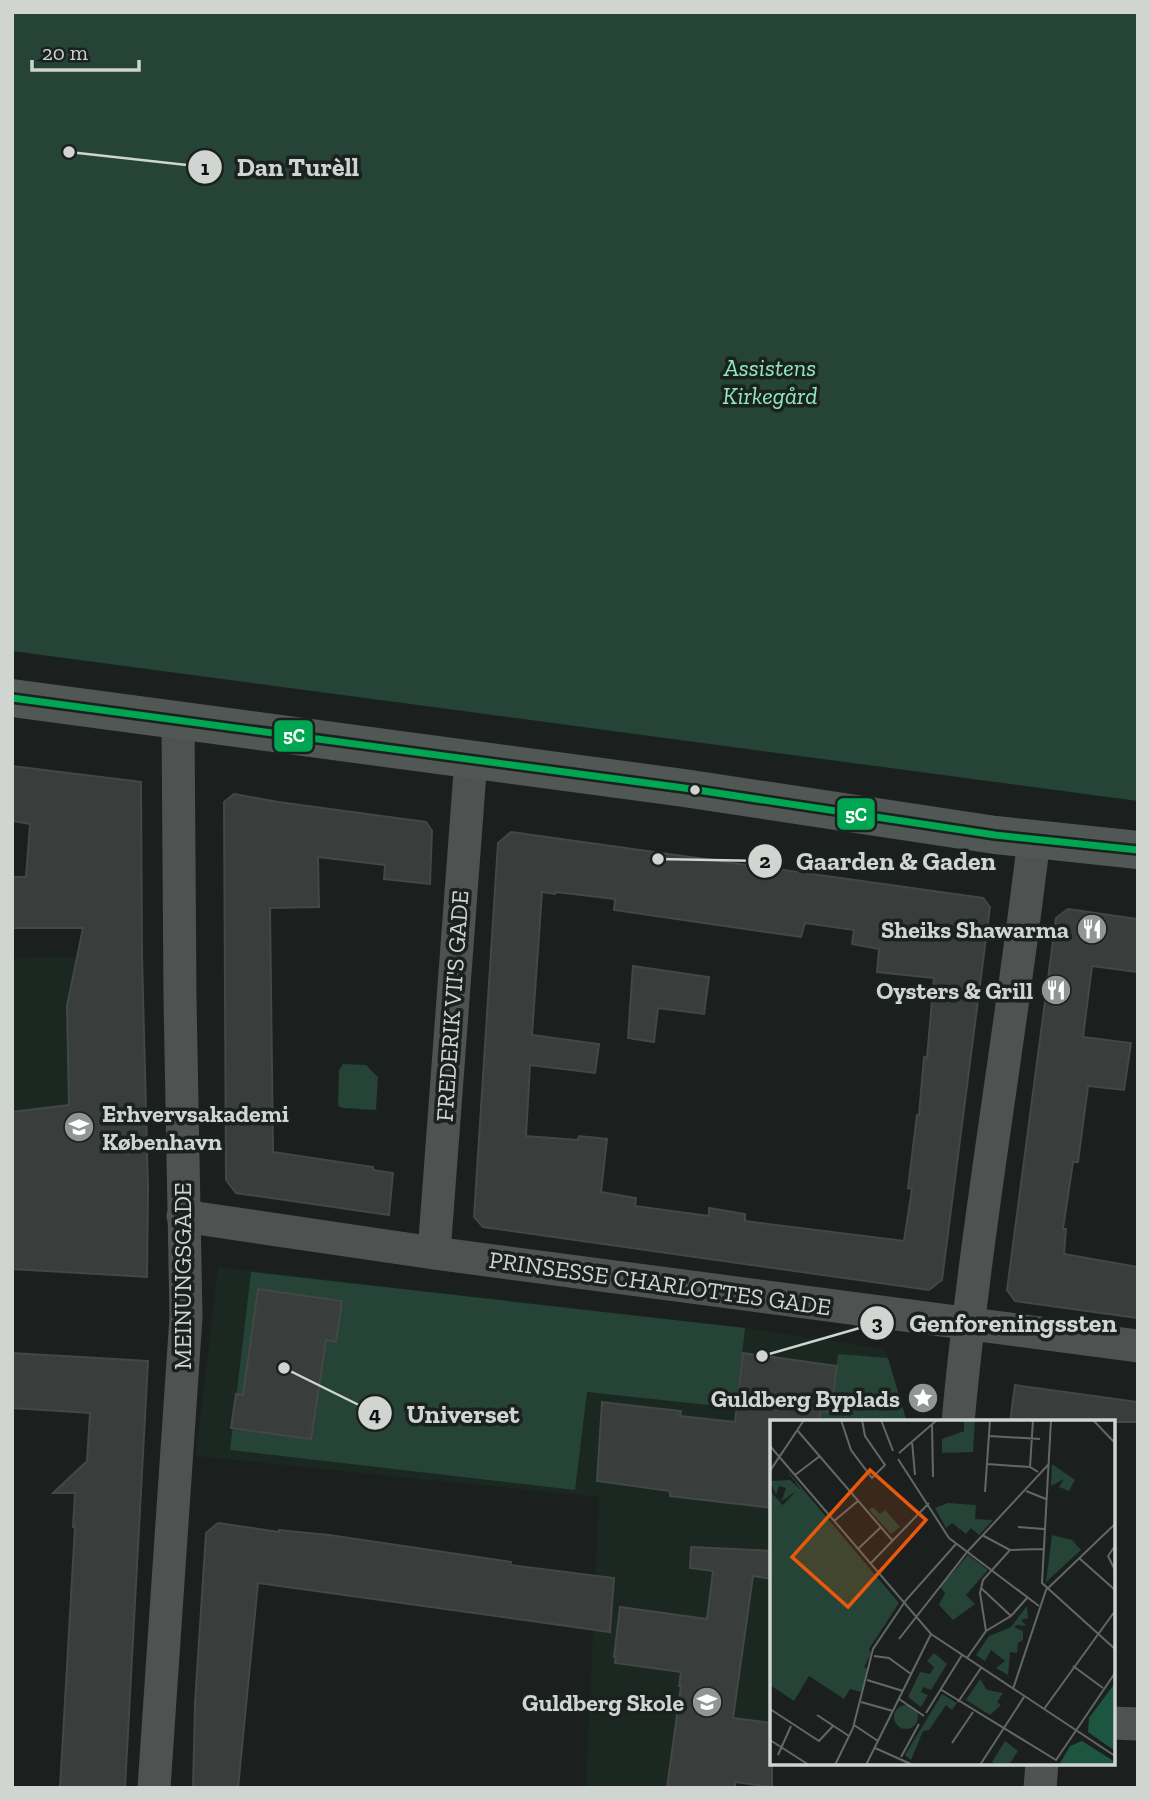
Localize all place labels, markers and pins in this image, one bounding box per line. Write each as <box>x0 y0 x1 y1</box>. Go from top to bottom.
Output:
callout: Dan Turèll <box>188 144 373 191</box>
unlabelled marker <box>688 783 702 797</box>
callout: Gaarden & Gaden <box>747 837 1010 884</box>
restaurant icon: Sheiks Shawarma <box>1075 912 1109 946</box>
place label: Sheiks Shawarma <box>881 915 1069 944</box>
restaurant icon: Oysters & Grill <box>1039 973 1073 1007</box>
place label: Oysters & Grill <box>876 976 1033 1005</box>
place label: Erhvervsakademi København <box>102 1099 289 1156</box>
school or university icon: Erhvervsakademi København <box>62 1110 96 1144</box>
callout: Genforeningssten <box>860 1299 1130 1346</box>
place icon: Guldberg Byplads <box>906 1381 940 1415</box>
place label: Guldberg Byplads <box>711 1384 900 1413</box>
callout: Universet <box>357 1390 533 1437</box>
school or university icon: Guldberg Skole <box>690 1685 724 1719</box>
place label: Guldberg Skole <box>522 1688 684 1717</box>

